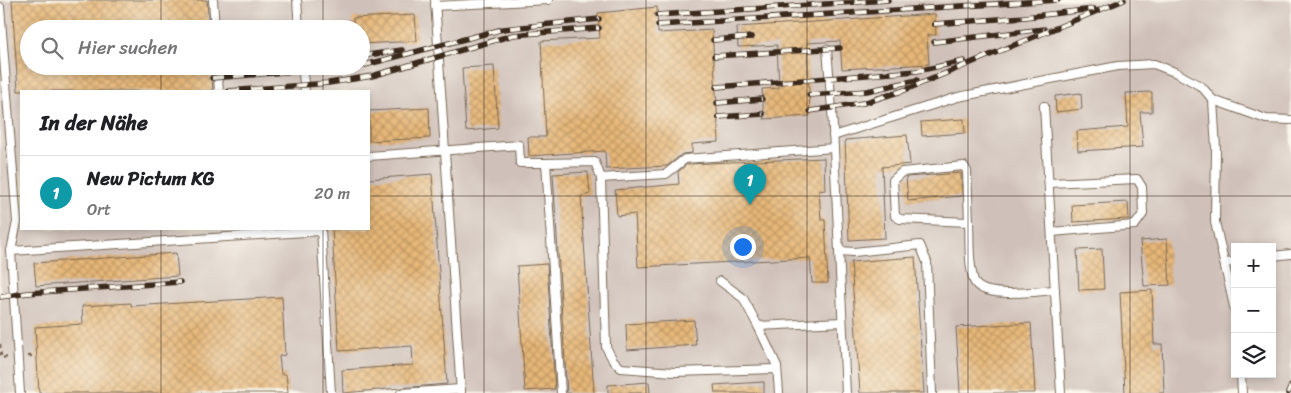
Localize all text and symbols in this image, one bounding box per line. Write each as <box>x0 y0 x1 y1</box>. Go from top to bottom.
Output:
search box <box>20 20 370 75</box>
text: Hier suchen <box>78 31 178 64</box>
icon: search <box>38 34 66 62</box>
text: In der Nähe <box>40 104 148 142</box>
text: New Pictum KG <box>87 162 215 195</box>
pin: 1 <box>734 164 766 205</box>
text: 1 <box>53 179 59 208</box>
text: 20 m <box>314 179 350 208</box>
text: Ort <box>87 195 111 224</box>
your location <box>730 234 756 260</box>
map controls <box>1231 243 1276 378</box>
button: + <box>1231 243 1276 288</box>
button: − <box>1231 288 1276 333</box>
button: layers <box>1231 333 1276 378</box>

